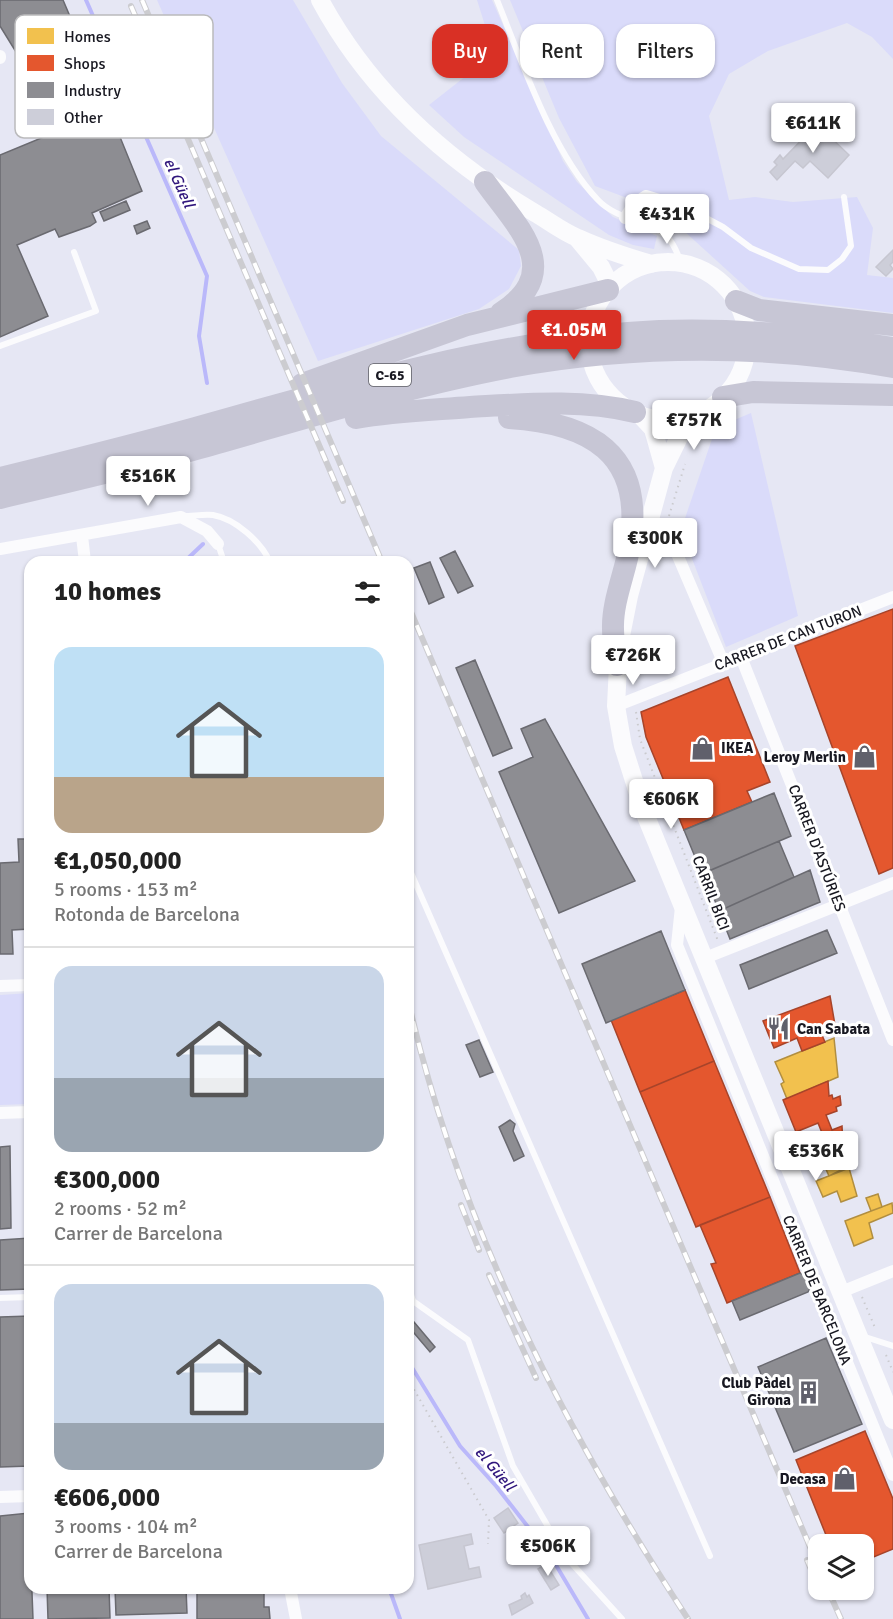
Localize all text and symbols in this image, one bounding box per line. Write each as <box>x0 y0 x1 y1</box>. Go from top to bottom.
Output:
legend <box>15 15 213 138</box>
chip: Buy <box>432 24 508 78</box>
chip: Rent <box>520 24 604 78</box>
chip: Filters <box>616 24 715 78</box>
text: Homes <box>64 27 111 47</box>
text: Shops <box>64 54 105 74</box>
text: Industry <box>64 81 122 101</box>
pin: €611K <box>771 103 855 154</box>
text: Other <box>64 108 103 128</box>
text: €611K <box>785 110 841 135</box>
water label: el Güell <box>159 155 199 212</box>
pin: €431K <box>625 194 709 245</box>
text: €431K <box>639 201 695 226</box>
pin: €1.05M <box>525 310 623 361</box>
text: €1.05M <box>541 317 607 342</box>
road number: C-65 <box>369 364 411 386</box>
pin: €757K <box>652 400 736 451</box>
text: €757K <box>666 407 722 432</box>
pin: €516K <box>106 456 190 507</box>
text: €516K <box>120 463 176 488</box>
pin: €300K <box>613 518 697 569</box>
text: €300K <box>627 525 683 550</box>
text: 10 homes <box>54 576 161 608</box>
icon: filters <box>351 576 384 609</box>
street label: CARRER DE CAN TURON <box>712 602 864 674</box>
pin: €726K <box>591 635 675 686</box>
text: €726K <box>605 642 661 667</box>
icon: home <box>165 686 273 794</box>
shop icon: IKEA <box>690 735 716 761</box>
place label: IKEA <box>721 739 754 757</box>
shop icon: Leroy Merlin <box>851 744 877 770</box>
place label: Leroy Merlin <box>764 748 846 766</box>
pin: €606K <box>629 779 713 830</box>
street label: CARRER D'ASTÚRIES <box>784 782 850 914</box>
text: €606K <box>643 786 699 811</box>
text: €1,050,000 <box>54 845 182 877</box>
street label: CARRIL BICI <box>689 853 733 933</box>
text: 5 rooms · 153 m² <box>54 877 198 902</box>
text: Rotonda de Barcelona <box>54 902 240 927</box>
icon: home <box>165 1005 273 1113</box>
restaurant icon: Can Sabata <box>766 1016 792 1042</box>
place label: Can Sabata <box>797 1020 871 1038</box>
pin: €536K <box>774 1131 858 1182</box>
text: €536K <box>788 1138 844 1163</box>
text: €300,000 <box>54 1164 160 1196</box>
text: 2 rooms · 52 m² <box>54 1196 187 1221</box>
street label: CARRER DE BARCELONA <box>779 1213 855 1367</box>
text: Carrer de Barcelona <box>54 1221 223 1246</box>
icon: home <box>165 1323 273 1431</box>
place label: Club Pàdel Girona <box>721 1374 791 1409</box>
building icon: Club Pàdel Girona <box>796 1379 822 1405</box>
water label: el Güell <box>470 1442 520 1497</box>
shop icon: Decasa <box>831 1466 857 1492</box>
place label: Decasa <box>779 1470 826 1488</box>
text: €606,000 <box>54 1482 160 1514</box>
text: 3 rooms · 104 m² <box>54 1514 198 1539</box>
pin: €506K <box>506 1526 590 1577</box>
text: €506K <box>520 1533 576 1558</box>
map controls <box>808 1534 874 1600</box>
button: layers <box>808 1534 874 1600</box>
text: Carrer de Barcelona <box>54 1539 223 1564</box>

